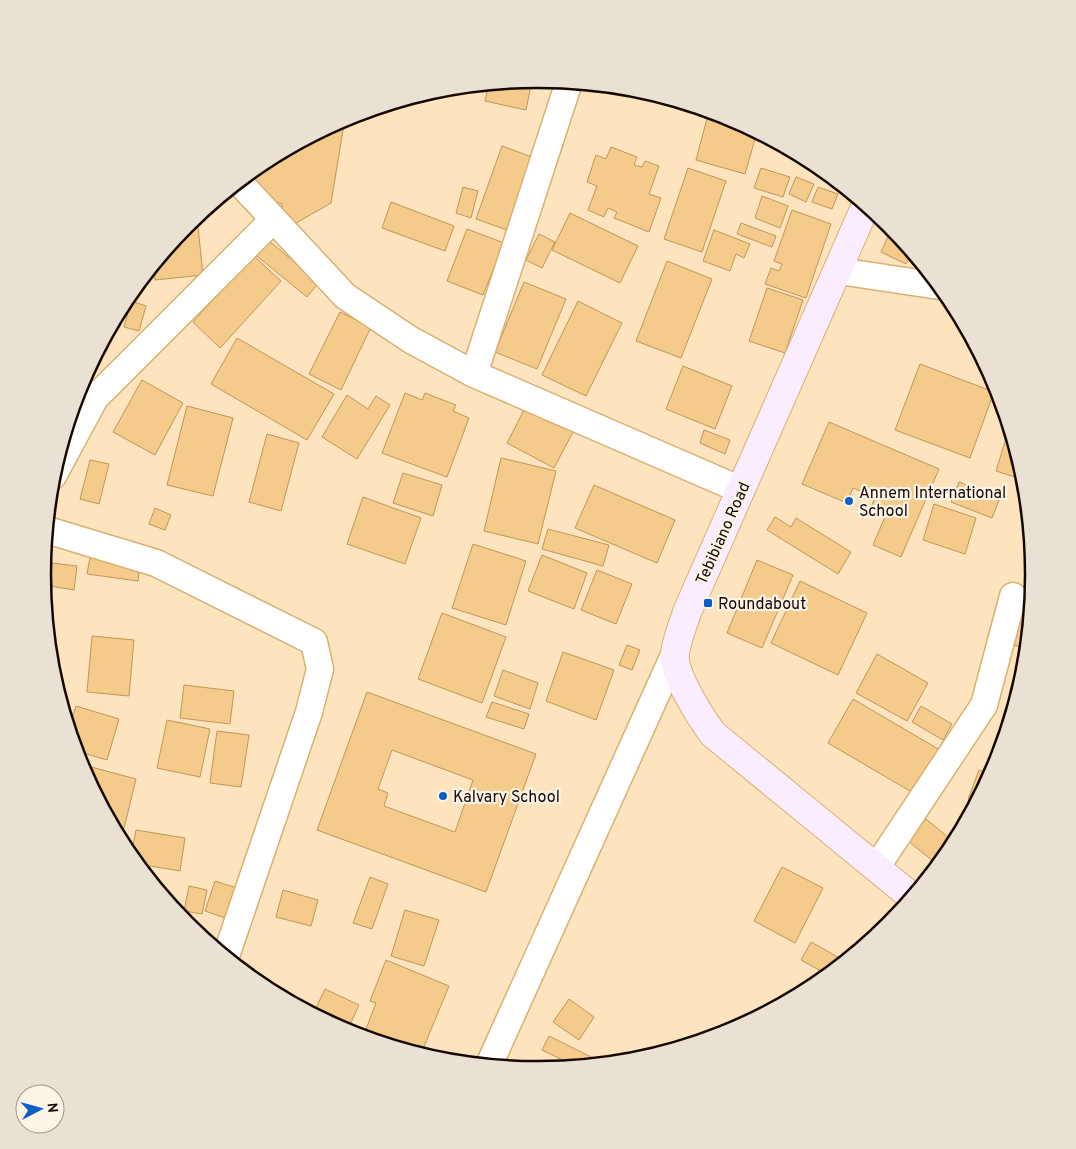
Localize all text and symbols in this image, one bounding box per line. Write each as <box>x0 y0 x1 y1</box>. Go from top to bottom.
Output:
street label: Tebibiano Road <box>692 479 755 588</box>
place label: Annem International School <box>859 484 1006 522</box>
marker: Annem International School <box>843 495 855 507</box>
place label: Roundabout <box>718 595 806 615</box>
marker: Roundabout <box>702 597 714 609</box>
place label: Kalvary School <box>453 788 560 808</box>
marker: Kalvary School <box>437 790 449 802</box>
north arrow <box>15 1084 65 1134</box>
text: N <box>42 1102 60 1114</box>

